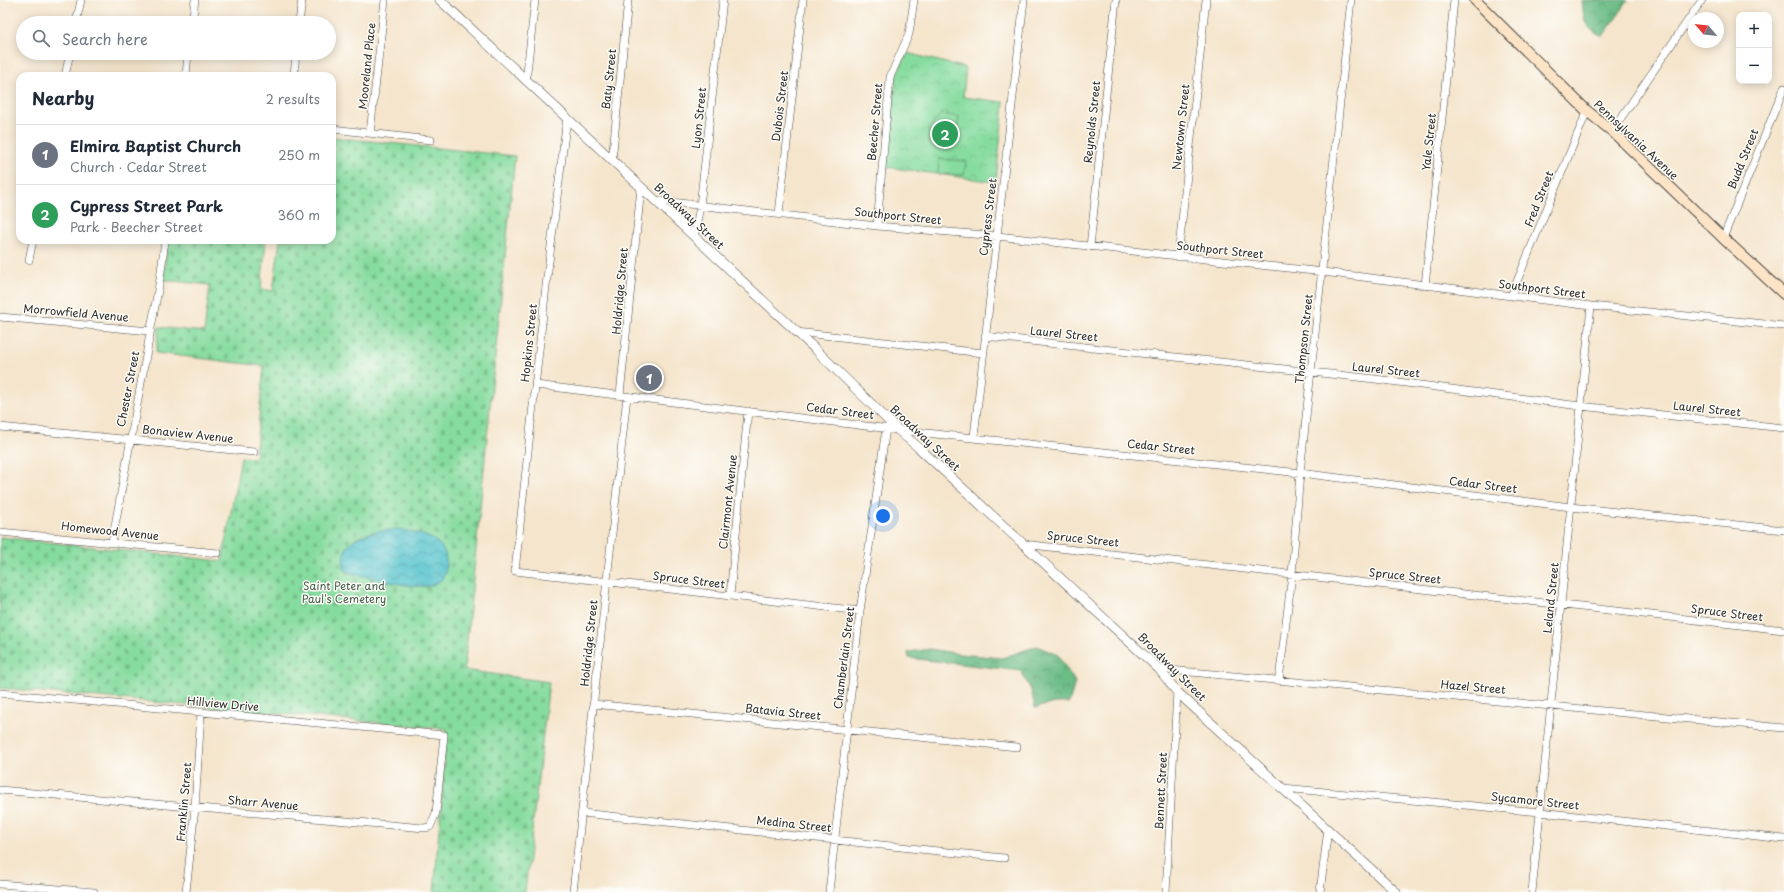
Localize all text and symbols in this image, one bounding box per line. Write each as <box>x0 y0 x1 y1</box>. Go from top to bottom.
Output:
north arrow <box>1688 12 1724 48</box>
map controls <box>1736 12 1772 84</box>
button: + <box>1736 12 1772 48</box>
search box <box>16 16 336 60</box>
street label: Mooreland Place <box>354 22 380 110</box>
icon: search <box>30 27 52 49</box>
text: Search here <box>62 27 148 50</box>
street label: Baty Street <box>597 48 620 110</box>
button: − <box>1736 48 1772 84</box>
street label: Dubois Street <box>767 69 792 142</box>
street label: Reynolds Street <box>1079 79 1104 164</box>
street label: Beecher Street <box>863 83 886 161</box>
street label: Newtown Street <box>1168 83 1194 171</box>
text: Nearby <box>32 85 94 111</box>
street label: Lyon Street <box>687 86 710 149</box>
text: 2 results <box>266 89 320 108</box>
street label: Pennsylvania Avenue <box>1590 96 1682 183</box>
street label: Yale Street <box>1417 112 1440 172</box>
pin: 2 <box>932 119 958 149</box>
street label: Budd Street <box>1723 126 1762 191</box>
text: Elmira Baptist Church <box>70 134 241 157</box>
text: 1 <box>42 145 48 164</box>
text: 250 m <box>278 145 320 164</box>
text: Church · Cedar Street <box>70 157 207 176</box>
street label: Fred Street <box>1520 168 1558 229</box>
street label: Cypress Street <box>974 177 1001 257</box>
street label: Broadway Street <box>650 179 729 253</box>
text: Cypress Street Park <box>70 194 223 217</box>
street label: Southport Street <box>854 202 943 229</box>
text: 2 <box>40 205 50 224</box>
text: 360 m <box>277 205 320 224</box>
text: Park · Beecher Street <box>70 217 203 236</box>
street label: Southport Street <box>1176 236 1265 263</box>
street label: Holdridge Street <box>607 246 632 335</box>
street label: Southport Street <box>1498 275 1587 302</box>
street label: Thompson Street <box>1290 293 1317 385</box>
street label: Morrowfield Avenue <box>23 299 129 326</box>
street label: Hopkins Street <box>516 302 541 383</box>
street label: Laurel Street <box>1029 322 1099 346</box>
street label: Chester Street <box>112 350 143 428</box>
street label: Laurel Street <box>1351 358 1421 382</box>
pin: 1 <box>636 363 662 393</box>
street label: Laurel Street <box>1672 397 1742 421</box>
street label: Cedar Street <box>805 398 875 423</box>
street label: Broadway Street <box>886 401 965 475</box>
street label: Bonaview Avenue <box>142 420 234 447</box>
street label: Cedar Street <box>1126 434 1196 459</box>
street label: Clairmont Avenue <box>714 454 741 550</box>
street label: Cedar Street <box>1448 472 1518 497</box>
your location <box>873 506 893 526</box>
street label: Homewood Avenue <box>60 517 160 544</box>
street label: Spruce Street <box>1046 526 1120 551</box>
street label: Leland Street <box>1538 561 1563 634</box>
street label: Spruce Street <box>1368 563 1442 588</box>
street label: Spruce Street <box>652 567 727 592</box>
park label: Saint Peter and Paul's Cemetery <box>302 577 386 607</box>
street label: Holdridge Street <box>576 598 602 687</box>
street label: Spruce Street <box>1690 600 1765 625</box>
street label: Chamberlain Street <box>829 605 858 710</box>
street label: Broadway Street <box>1134 629 1211 705</box>
street label: Hazel Street <box>1440 675 1507 698</box>
street label: Hillview Drive <box>186 692 260 715</box>
street label: Batavia Street <box>744 699 822 724</box>
street label: Bennett Street <box>1150 751 1171 830</box>
street label: Franklin Street <box>172 761 195 842</box>
street label: Sycamore Street <box>1490 787 1580 814</box>
street label: Sharr Avenue <box>227 791 299 814</box>
street label: Medina Street <box>756 811 833 836</box>

